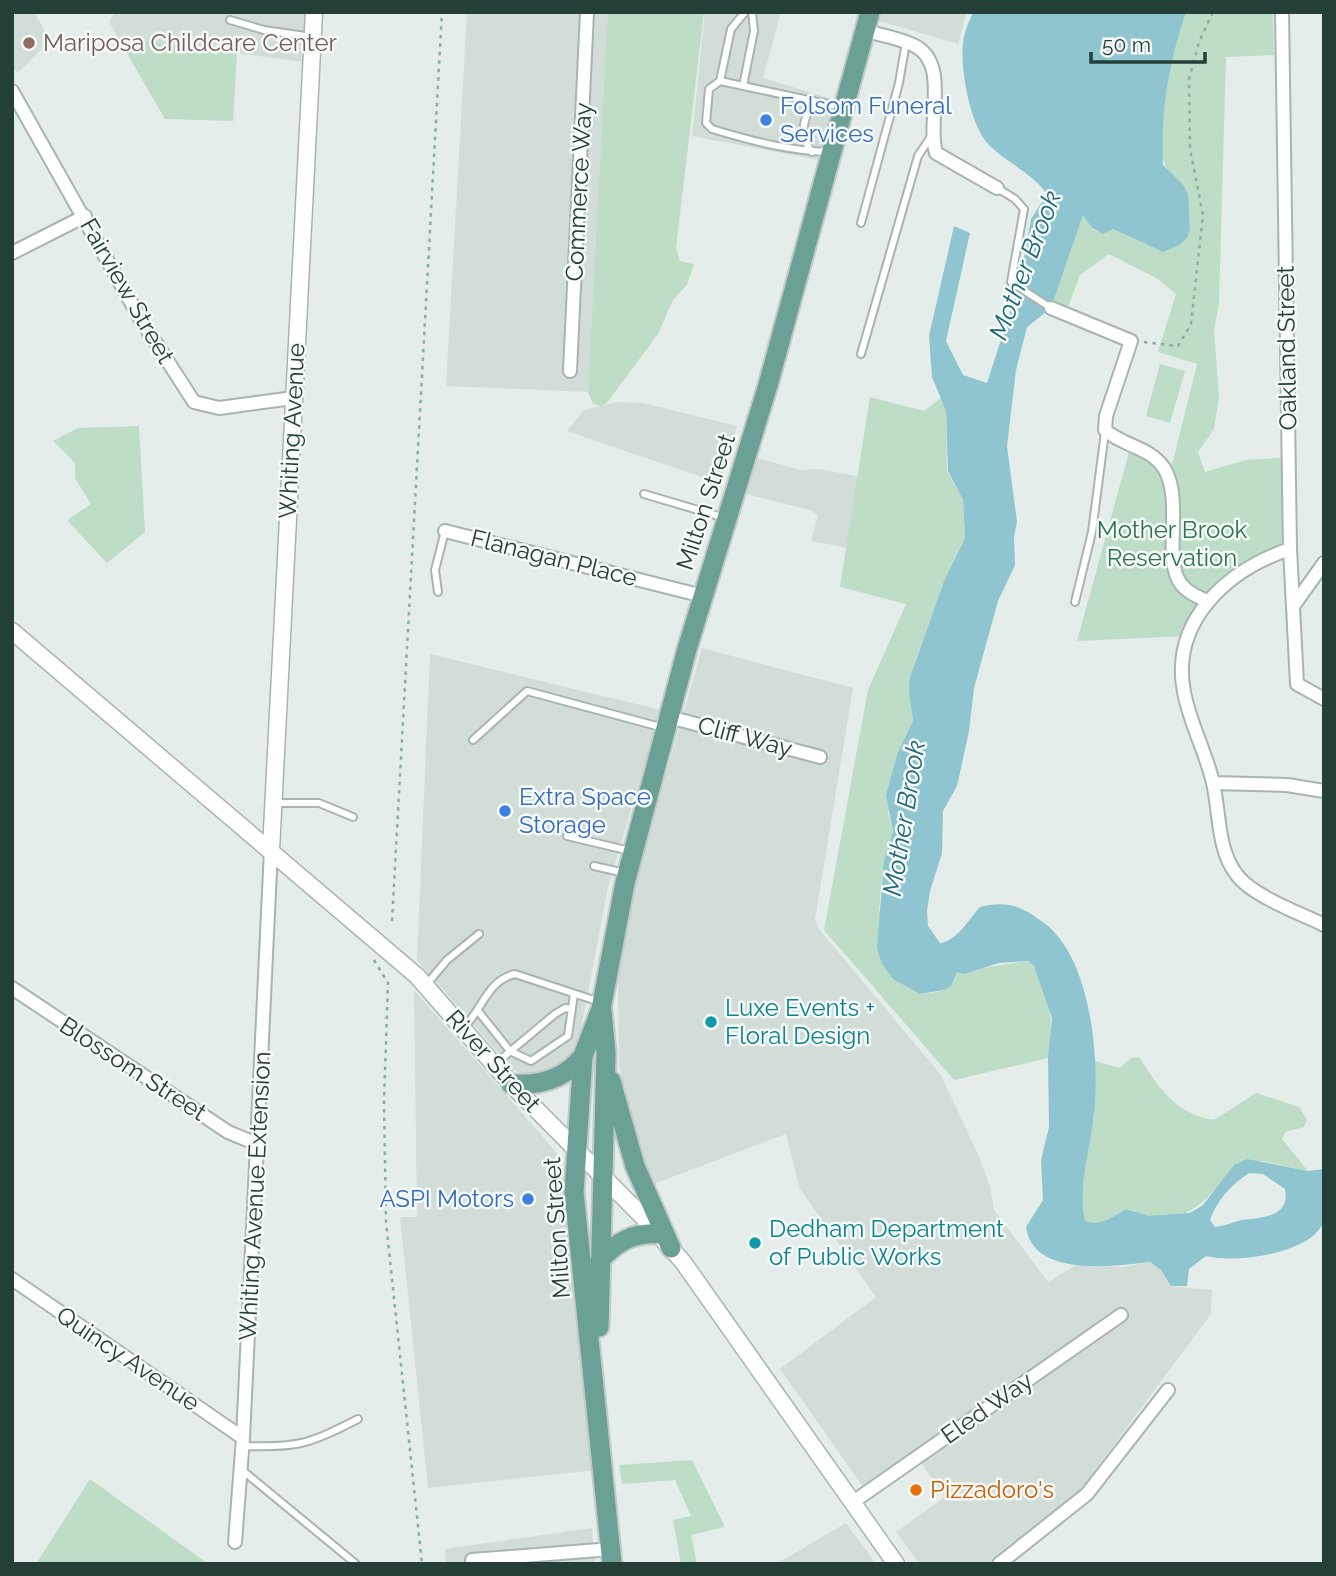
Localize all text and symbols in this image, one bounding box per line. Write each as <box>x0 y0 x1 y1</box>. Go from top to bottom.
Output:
scale bar <box>1091 21 1205 65</box>
place label: Mariposa Childcare Center <box>43 28 338 57</box>
text: 50 m <box>1102 32 1151 57</box>
marker: Mariposa Childcare Center <box>21 35 37 51</box>
place label: Folsom Funeral Services <box>780 91 952 148</box>
street label: Commerce Way <box>559 102 598 282</box>
marker: Folsom Funeral Services <box>758 112 774 128</box>
water label: Mother Brook <box>983 186 1067 344</box>
street label: Fairview Street <box>74 213 181 368</box>
street label: Oakland Street <box>1271 265 1302 431</box>
street label: Whiting Avenue <box>272 342 311 520</box>
street label: Milton Street <box>670 430 741 574</box>
park label: Mother Brook Reservation <box>1097 515 1247 572</box>
street label: Flanagan Place <box>468 523 640 592</box>
street label: Cliff Way <box>695 710 795 763</box>
water label: Mother Brook <box>877 738 931 898</box>
place label: Extra Space Storage <box>519 782 651 839</box>
marker: Extra Space Storage <box>497 803 513 819</box>
place label: Luxe Events + Floral Design <box>725 993 875 1050</box>
street label: River Street <box>440 1003 547 1118</box>
street label: Blossom Street <box>55 1010 212 1127</box>
marker: Luxe Events + Floral Design <box>703 1014 719 1030</box>
street label: Whiting Avenue Extension <box>232 1050 277 1341</box>
street label: Milton Street <box>537 1156 576 1300</box>
place label: ASPI Motors <box>379 1184 514 1213</box>
marker: ASPI Motors <box>520 1191 536 1207</box>
place label: Dedham Department of Public Works <box>769 1214 1004 1271</box>
marker: Dedham Department of Public Works <box>747 1235 763 1251</box>
street label: Quincy Avenue <box>51 1300 205 1417</box>
street label: Eled Way <box>935 1366 1038 1450</box>
place label: Pizzadoro's <box>930 1475 1054 1504</box>
marker: Pizzadoro's <box>908 1482 924 1498</box>

